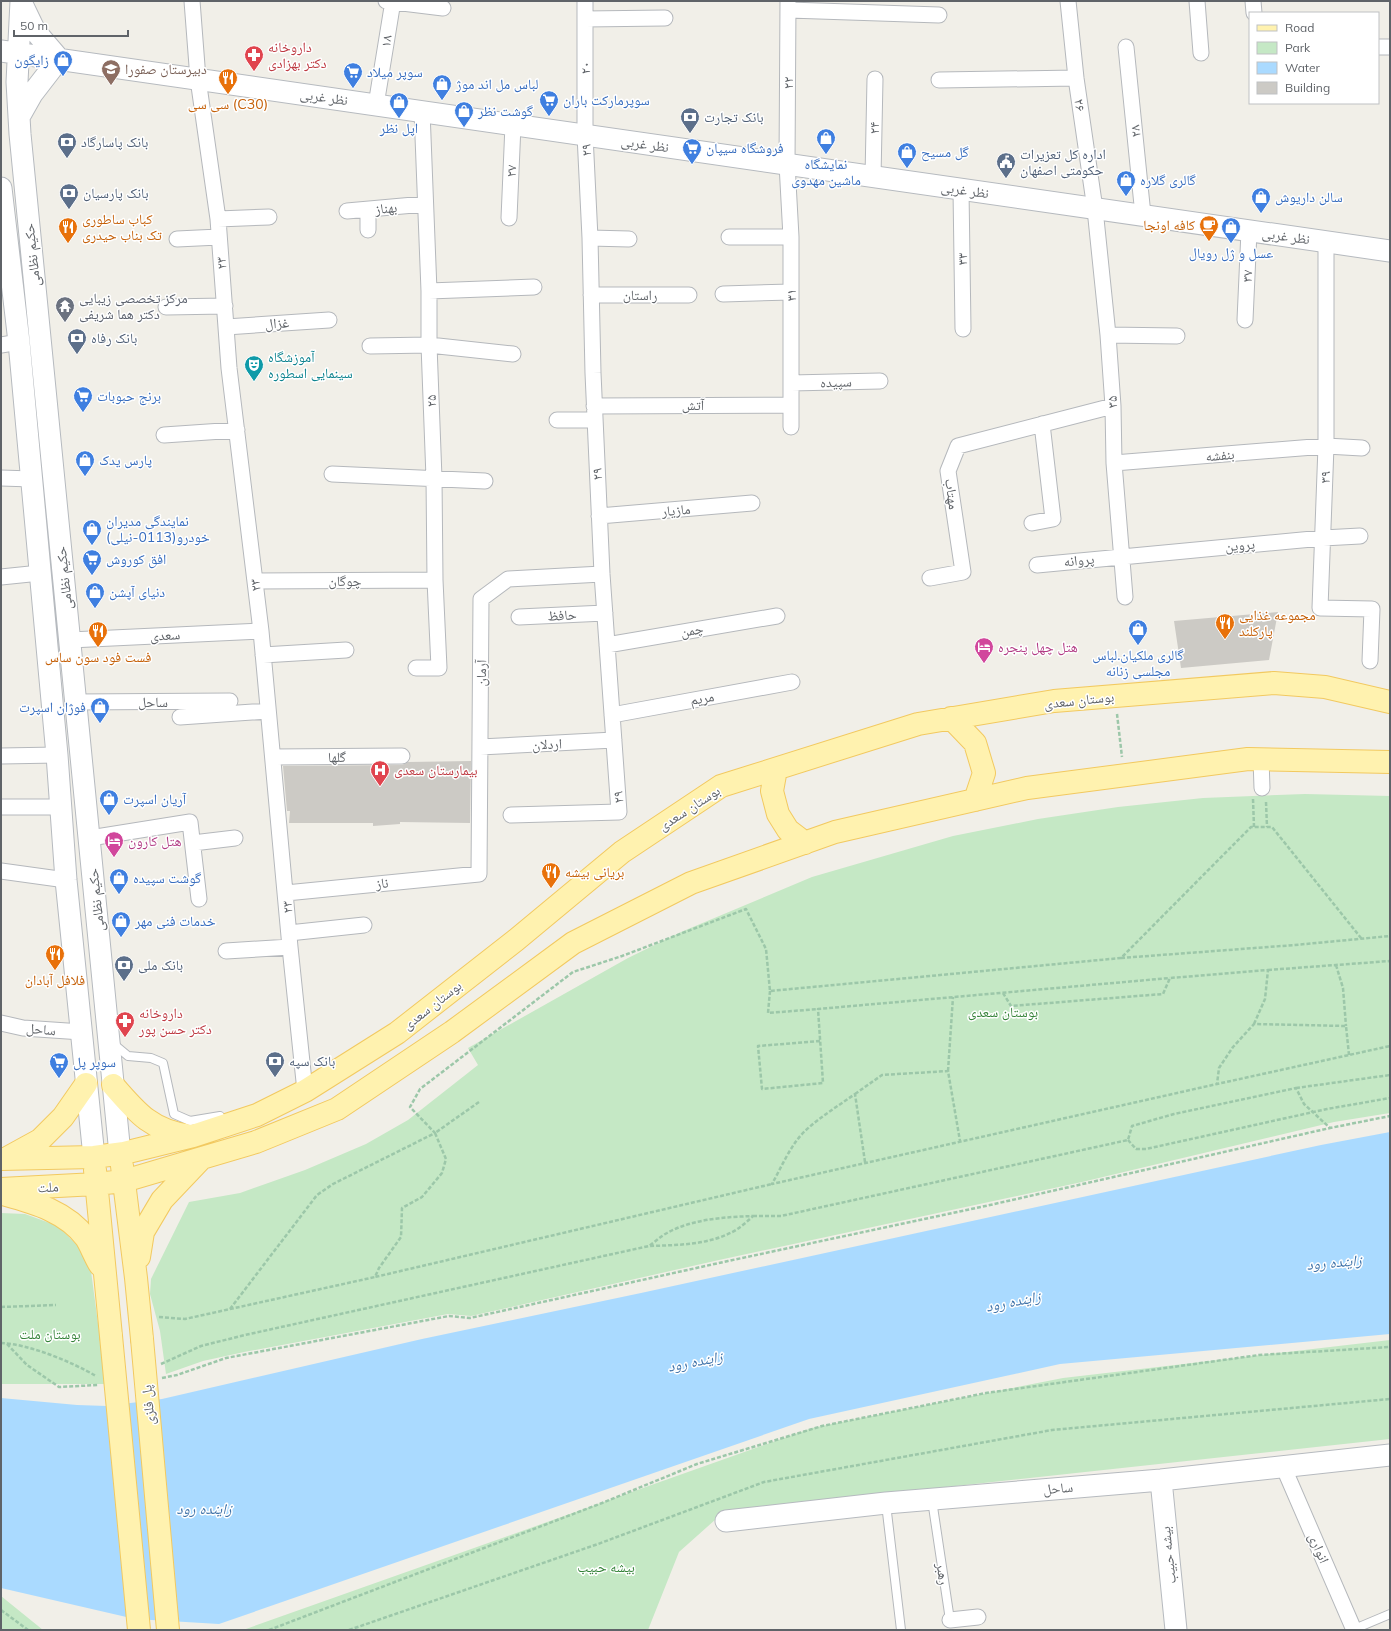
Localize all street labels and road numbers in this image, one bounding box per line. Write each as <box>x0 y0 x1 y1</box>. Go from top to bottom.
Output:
street label: ۱۸ <box>376 33 396 49</box>
street label: ۲۰ <box>576 62 594 74</box>
street label: ۲۲ <box>779 77 797 89</box>
street label: نظر غربی <box>299 85 349 109</box>
street label: ۲۶ <box>1070 98 1090 112</box>
street label: ۲۴ <box>865 122 883 134</box>
street label: ۲۸ <box>1125 124 1145 138</box>
street label: نظر غربی <box>620 132 670 156</box>
street label: ۲۹ <box>577 143 595 157</box>
street label: ۲۷ <box>502 164 520 178</box>
street label: نظر غربی <box>940 178 990 202</box>
street label: بهناز <box>373 198 398 218</box>
street label: حکیم نظامی <box>20 222 45 288</box>
street label: نظر غربی <box>1261 224 1311 248</box>
street label: ۳۳ <box>953 253 971 265</box>
street label: ۲۳ <box>212 256 230 270</box>
street label: ۳۷ <box>1238 269 1256 283</box>
street label: راستان <box>623 286 657 304</box>
street label: ۳۱ <box>782 289 800 301</box>
street label: غزال <box>264 313 290 333</box>
street label: سپیده <box>820 372 852 392</box>
street label: ۲۵ <box>422 394 440 408</box>
street label: ۳۵ <box>1103 395 1121 409</box>
street label: آتش <box>682 396 705 414</box>
street label: بنفشه <box>1205 445 1235 465</box>
street label: ۲۹ <box>588 467 606 481</box>
street label: ۳۹ <box>1316 470 1334 484</box>
street label: مهتاب <box>941 477 963 511</box>
street label: مازیار <box>660 500 691 520</box>
street label: پروین <box>1224 535 1256 555</box>
street label: حکیم نظامی <box>52 545 77 611</box>
street label: پروانه <box>1063 549 1095 571</box>
street label: چوگان <box>328 572 362 590</box>
street label: ۲۳ <box>245 578 265 592</box>
street label: حافظ <box>547 605 577 625</box>
street label: چمن <box>679 619 705 641</box>
street label: سعدی <box>149 625 181 645</box>
street label: آرمان <box>472 659 490 687</box>
street label: مریم <box>689 687 716 710</box>
street label: بوستان سعدی <box>1043 687 1115 713</box>
street label: ساحل <box>138 693 168 711</box>
street label: اردلان <box>532 734 562 754</box>
street label: گلها <box>328 748 346 766</box>
street label: بوستان سعدی <box>655 781 724 835</box>
street label: ۲۹ <box>609 790 627 804</box>
street label: حکیم نظامی <box>84 867 109 933</box>
street label: ناز <box>374 873 389 893</box>
street label: ۲۳ <box>278 900 296 914</box>
street label: بوستان سعدی <box>399 976 465 1034</box>
street label: ساحل <box>25 1019 57 1039</box>
street label: ملت <box>37 1177 59 1197</box>
street label: پل فلزی <box>137 1384 159 1426</box>
street label: ساحل <box>1042 1478 1074 1498</box>
street label: بیشه حبیب <box>1156 1525 1180 1585</box>
street label: انواری <box>1305 1530 1333 1566</box>
street label: رهبر <box>932 1561 953 1586</box>

